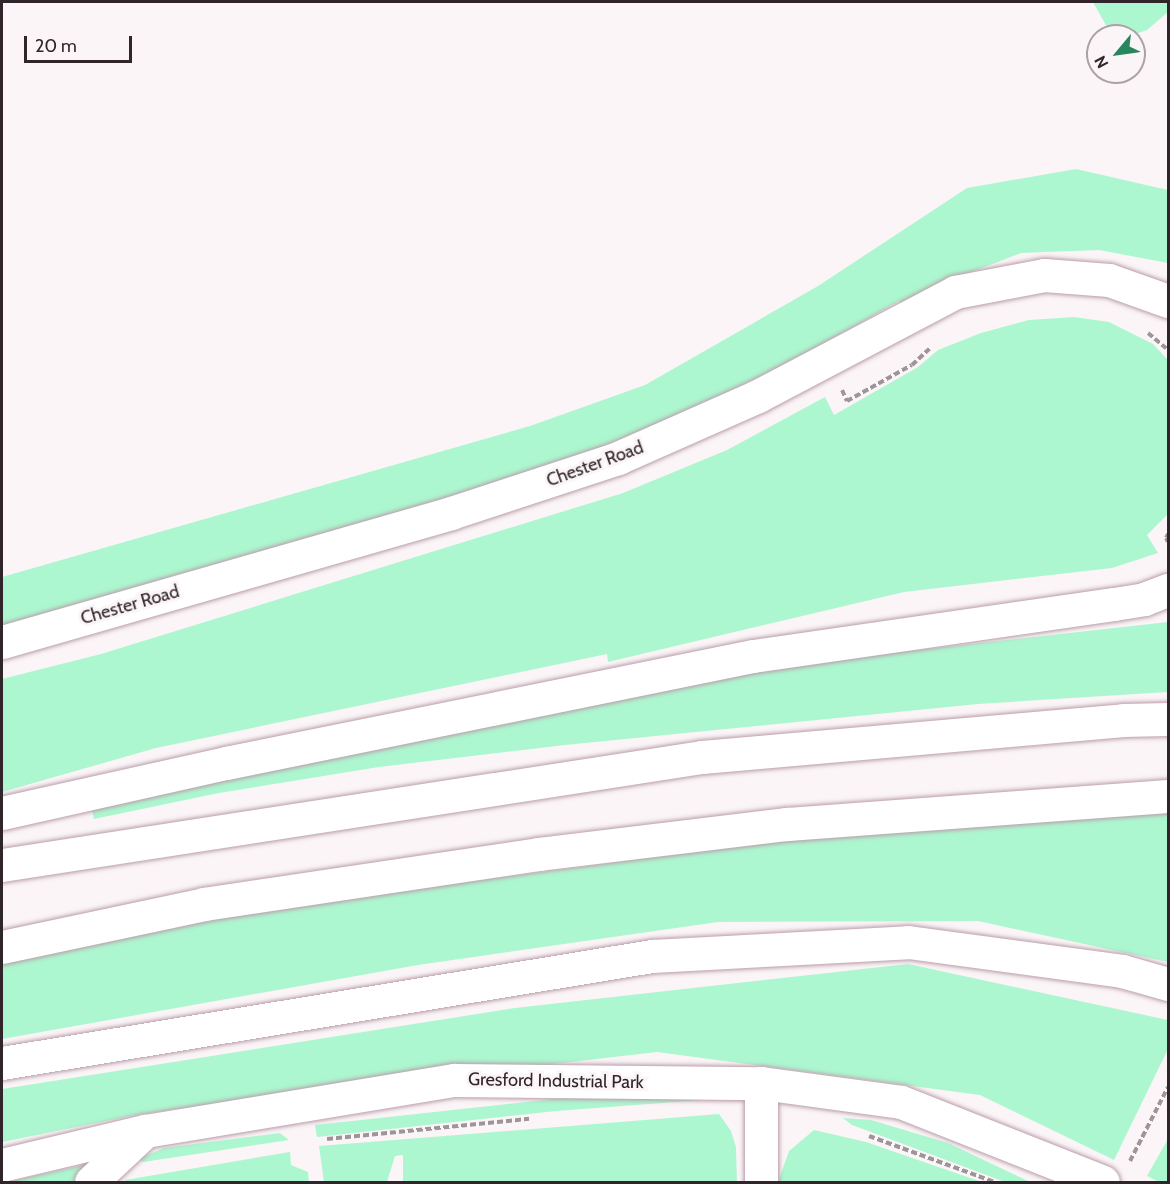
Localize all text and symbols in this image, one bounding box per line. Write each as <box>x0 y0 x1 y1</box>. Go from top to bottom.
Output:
scale bar <box>27 24 135 62</box>
north arrow <box>1086 24 1146 84</box>
text: 20 m <box>35 35 77 57</box>
text: N <box>1091 52 1113 72</box>
street label: Chester Road <box>544 436 646 492</box>
street label: Chester Road <box>78 581 182 629</box>
street label: Gresford Industrial Park <box>468 1069 644 1093</box>

